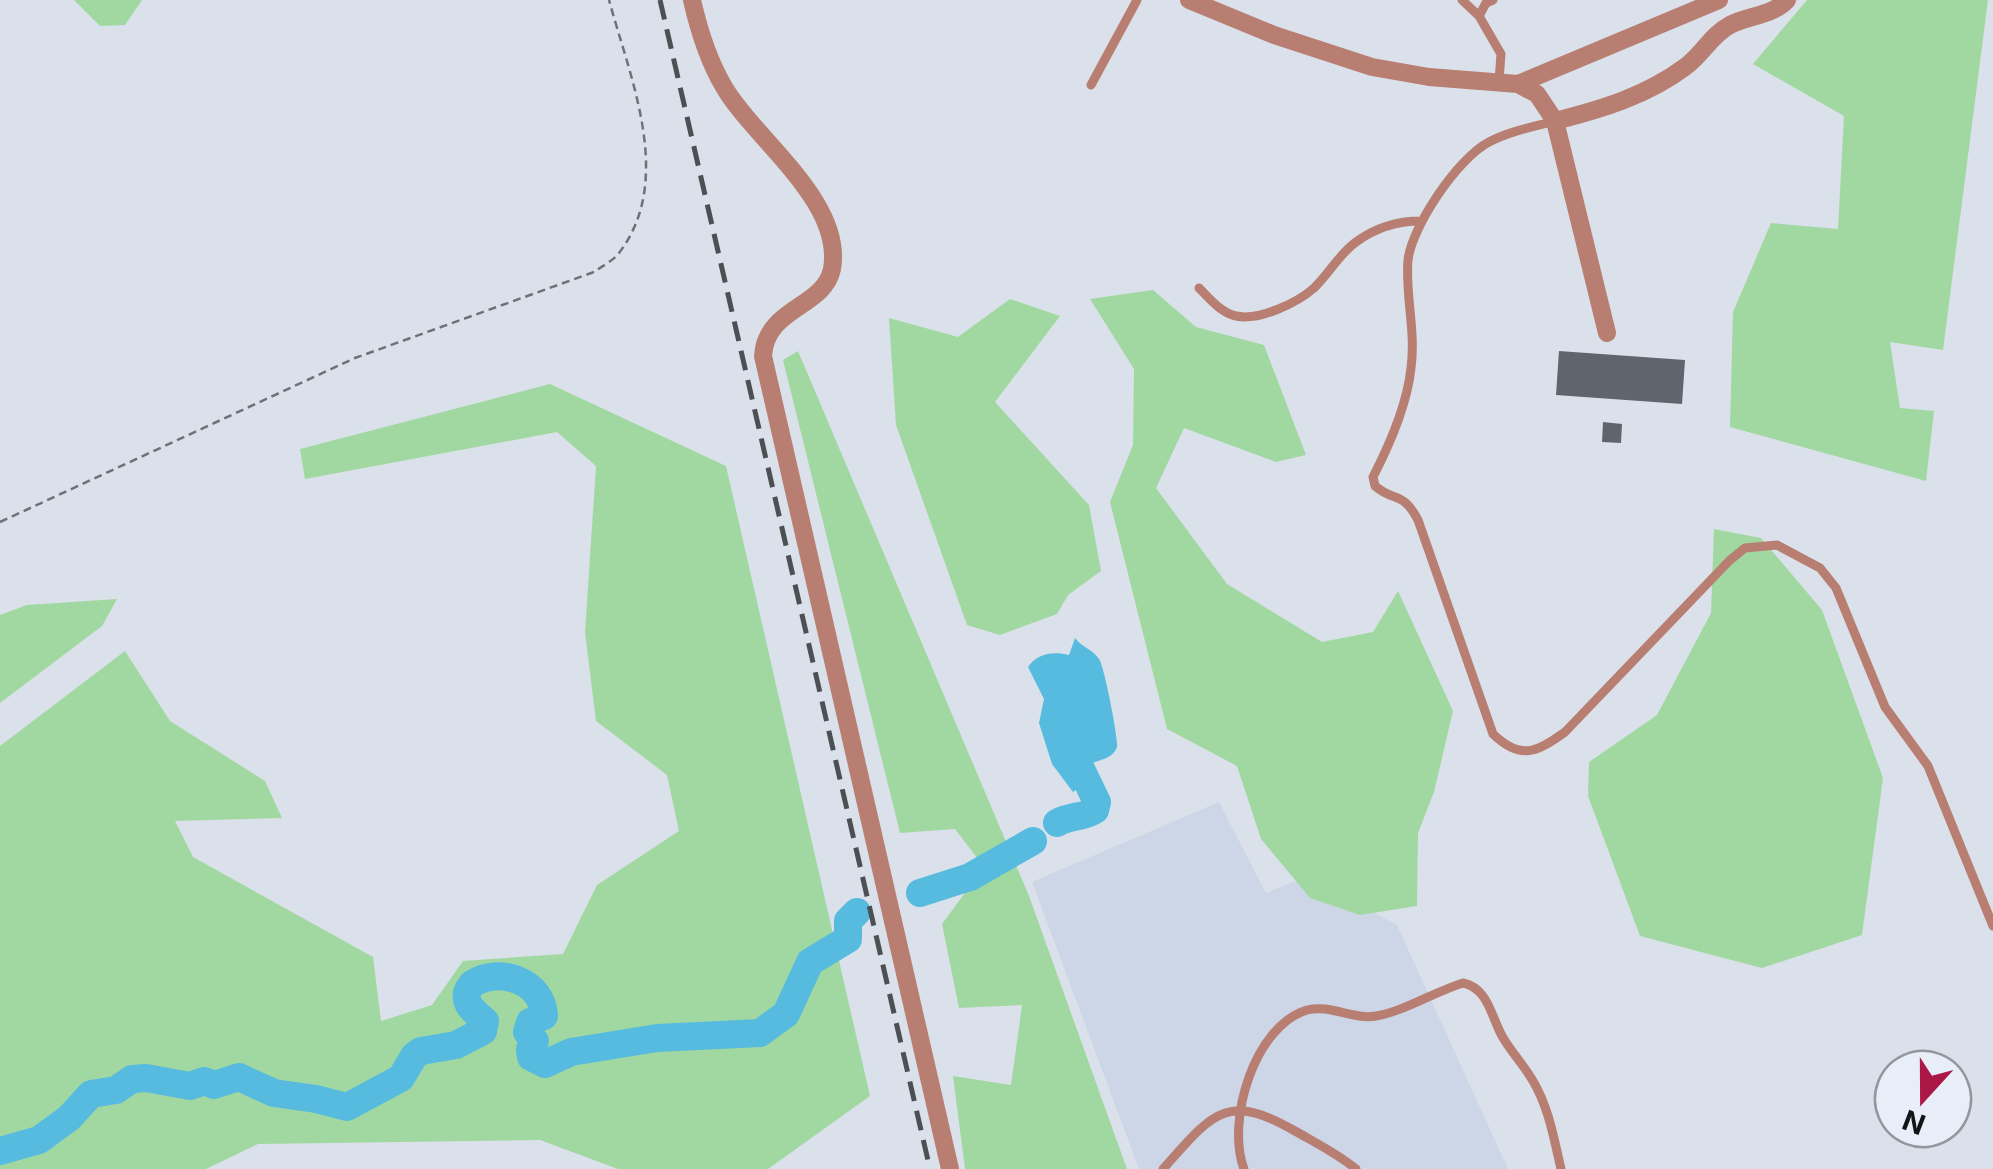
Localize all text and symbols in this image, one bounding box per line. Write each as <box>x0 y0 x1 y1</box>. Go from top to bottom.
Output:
north arrow <box>1873 1049 1973 1149</box>
text: N <box>1898 1103 1930 1142</box>

